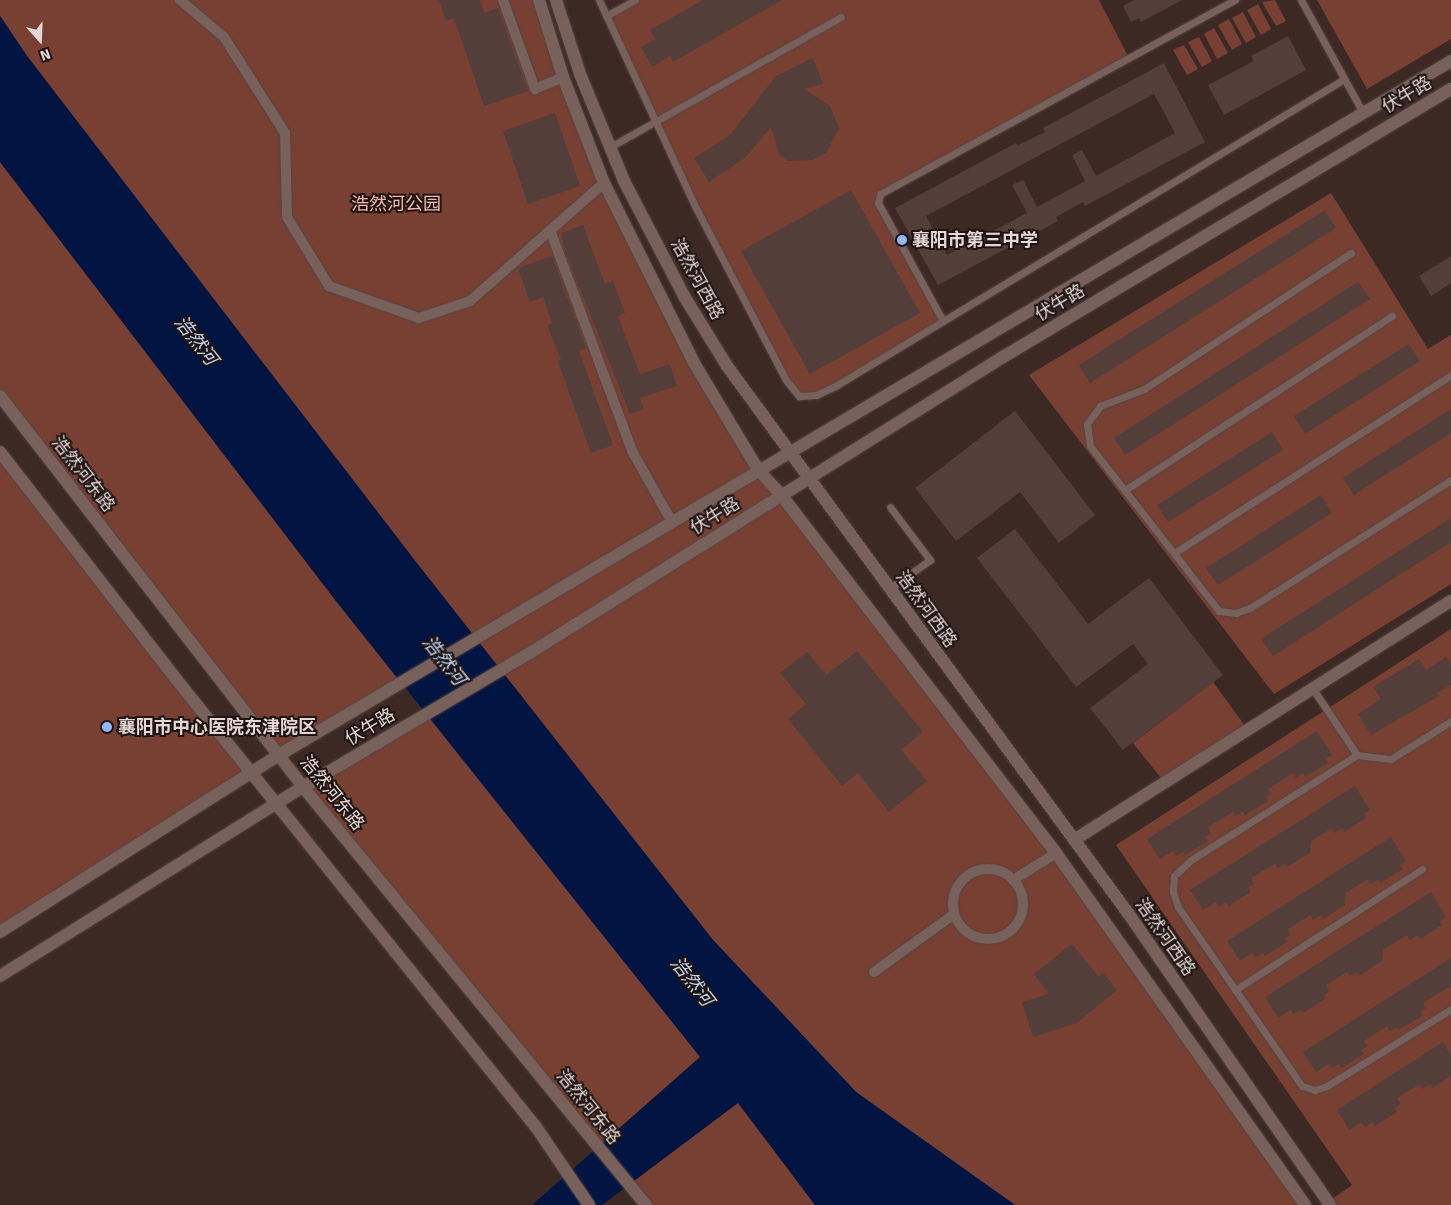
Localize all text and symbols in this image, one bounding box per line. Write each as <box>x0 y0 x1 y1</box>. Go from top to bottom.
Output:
north arrow <box>15 15 65 65</box>
text: N <box>38 45 53 64</box>
street label: 伏牛路 <box>1378 72 1436 118</box>
park label: 浩然河公园 <box>351 193 441 215</box>
place label: 襄阳市第三中学 <box>912 229 1038 251</box>
street label: 浩然河西路 <box>666 234 728 324</box>
marker: 襄阳市第三中学 <box>896 234 908 246</box>
street label: 伏牛路 <box>1031 280 1089 326</box>
water label: 浩然河 <box>168 312 222 370</box>
street label: 浩然河东路 <box>47 432 119 516</box>
street label: 伏牛路 <box>686 493 744 539</box>
street label: 浩然河西路 <box>891 566 961 652</box>
water label: 浩然河 <box>416 632 470 690</box>
street label: 伏牛路 <box>341 704 399 750</box>
place label: 襄阳市中心医院东津院区 <box>118 716 316 738</box>
marker: 襄阳市中心医院东津院区 <box>100 720 114 734</box>
street label: 浩然河东路 <box>295 751 369 835</box>
street label: 浩然河西路 <box>1130 894 1200 980</box>
water label: 浩然河 <box>664 953 718 1011</box>
street label: 浩然河东路 <box>551 1065 625 1149</box>

